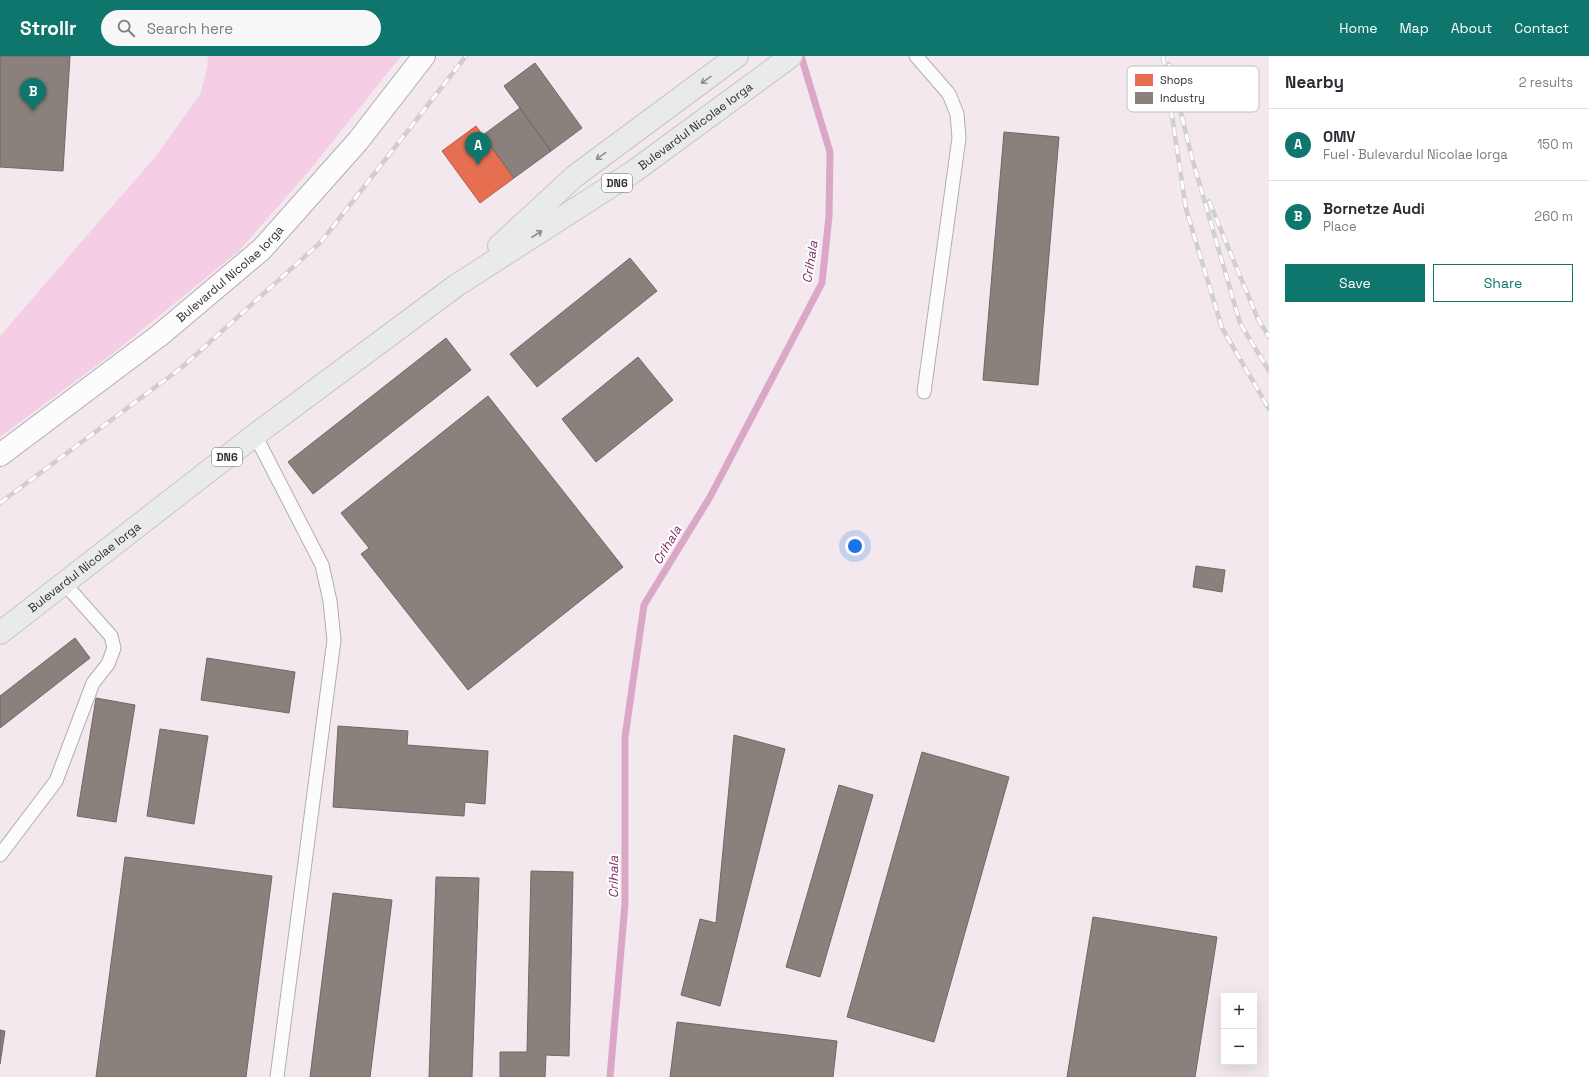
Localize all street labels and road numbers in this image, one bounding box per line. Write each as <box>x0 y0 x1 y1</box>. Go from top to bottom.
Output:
street label: Bulevardul Nicolae Iorga <box>635 79 756 174</box>
road number: DN6 <box>602 174 632 192</box>
street label: Bulevardul Nicolae Iorga <box>173 222 287 326</box>
road number: DN6 <box>212 448 242 466</box>
street label: Bulevardul Nicolae Iorga <box>25 519 144 616</box>

